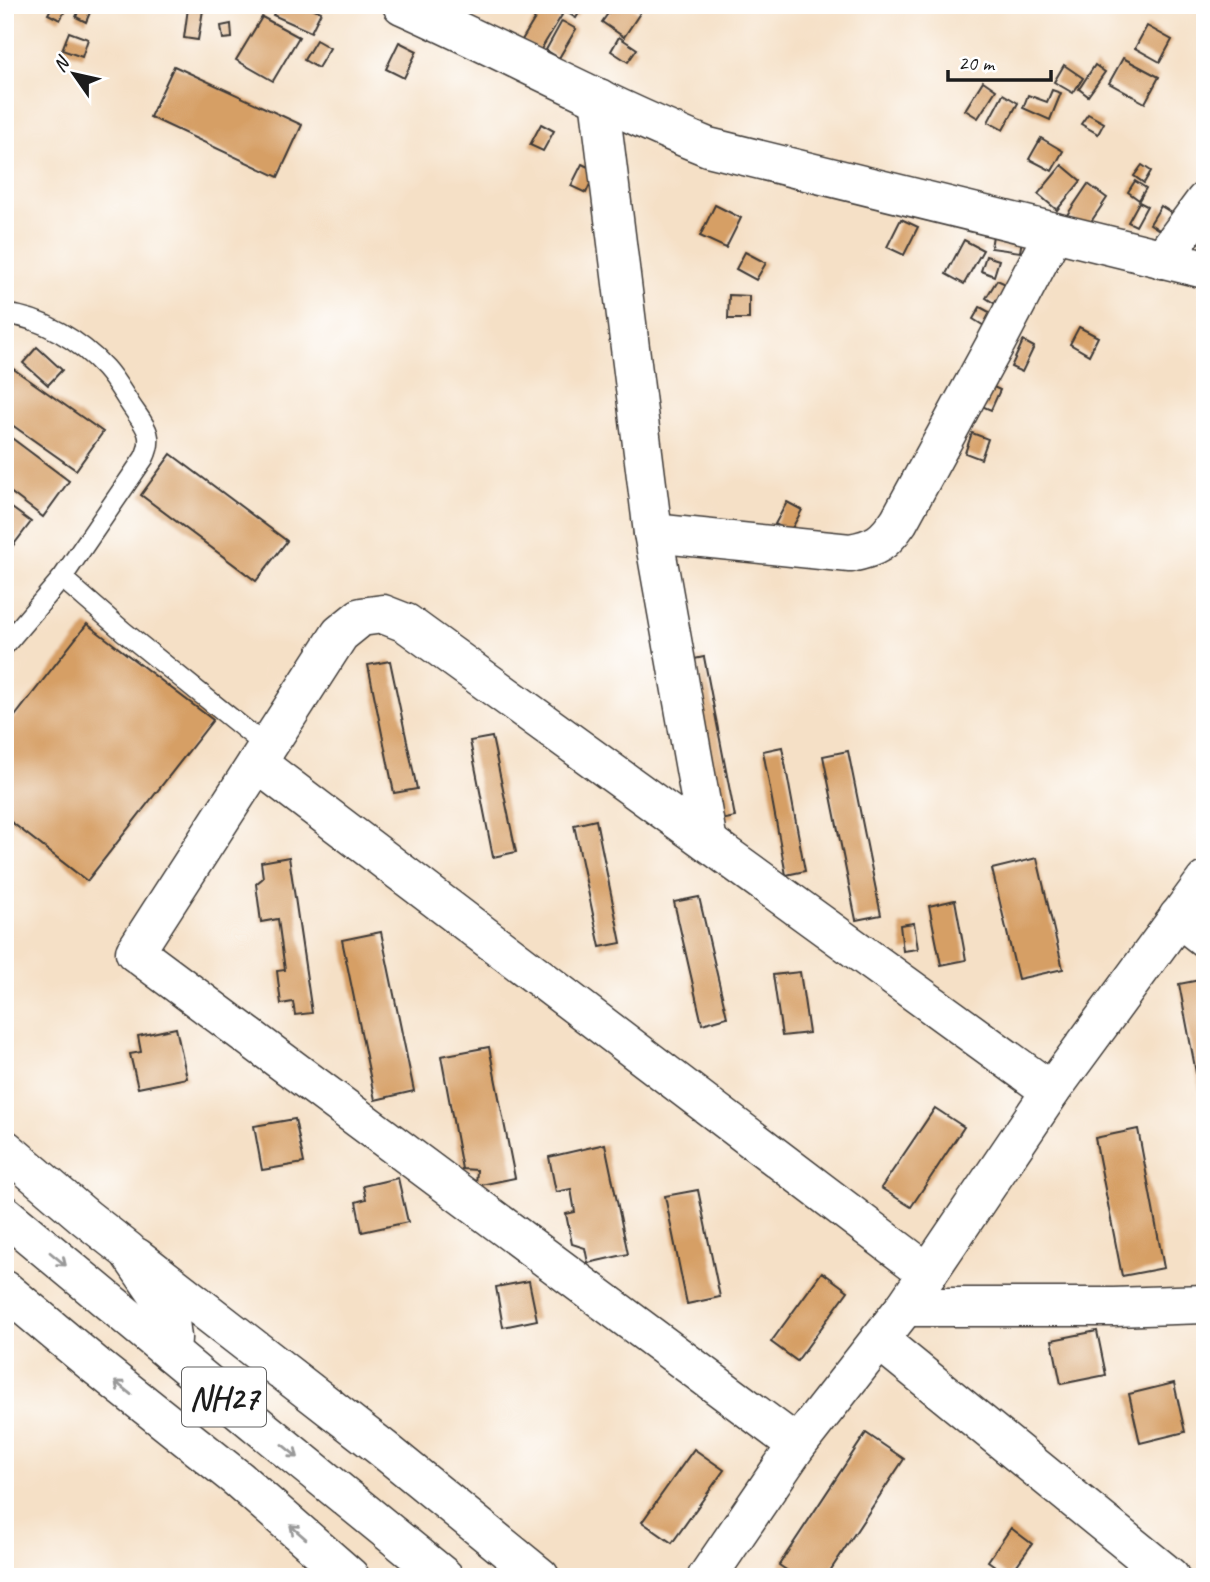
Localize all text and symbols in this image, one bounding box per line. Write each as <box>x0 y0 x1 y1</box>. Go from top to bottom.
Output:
north arrow <box>38 38 108 108</box>
scale bar <box>948 38 1051 82</box>
text: 20 m <box>958 50 996 76</box>
text: N <box>47 51 76 77</box>
one-way arrow <box>49 1251 67 1267</box>
road number: NH27 <box>182 1368 266 1427</box>
one-way arrow <box>114 1380 132 1395</box>
one-way arrow <box>280 1443 298 1459</box>
one-way arrow <box>290 1524 308 1540</box>

